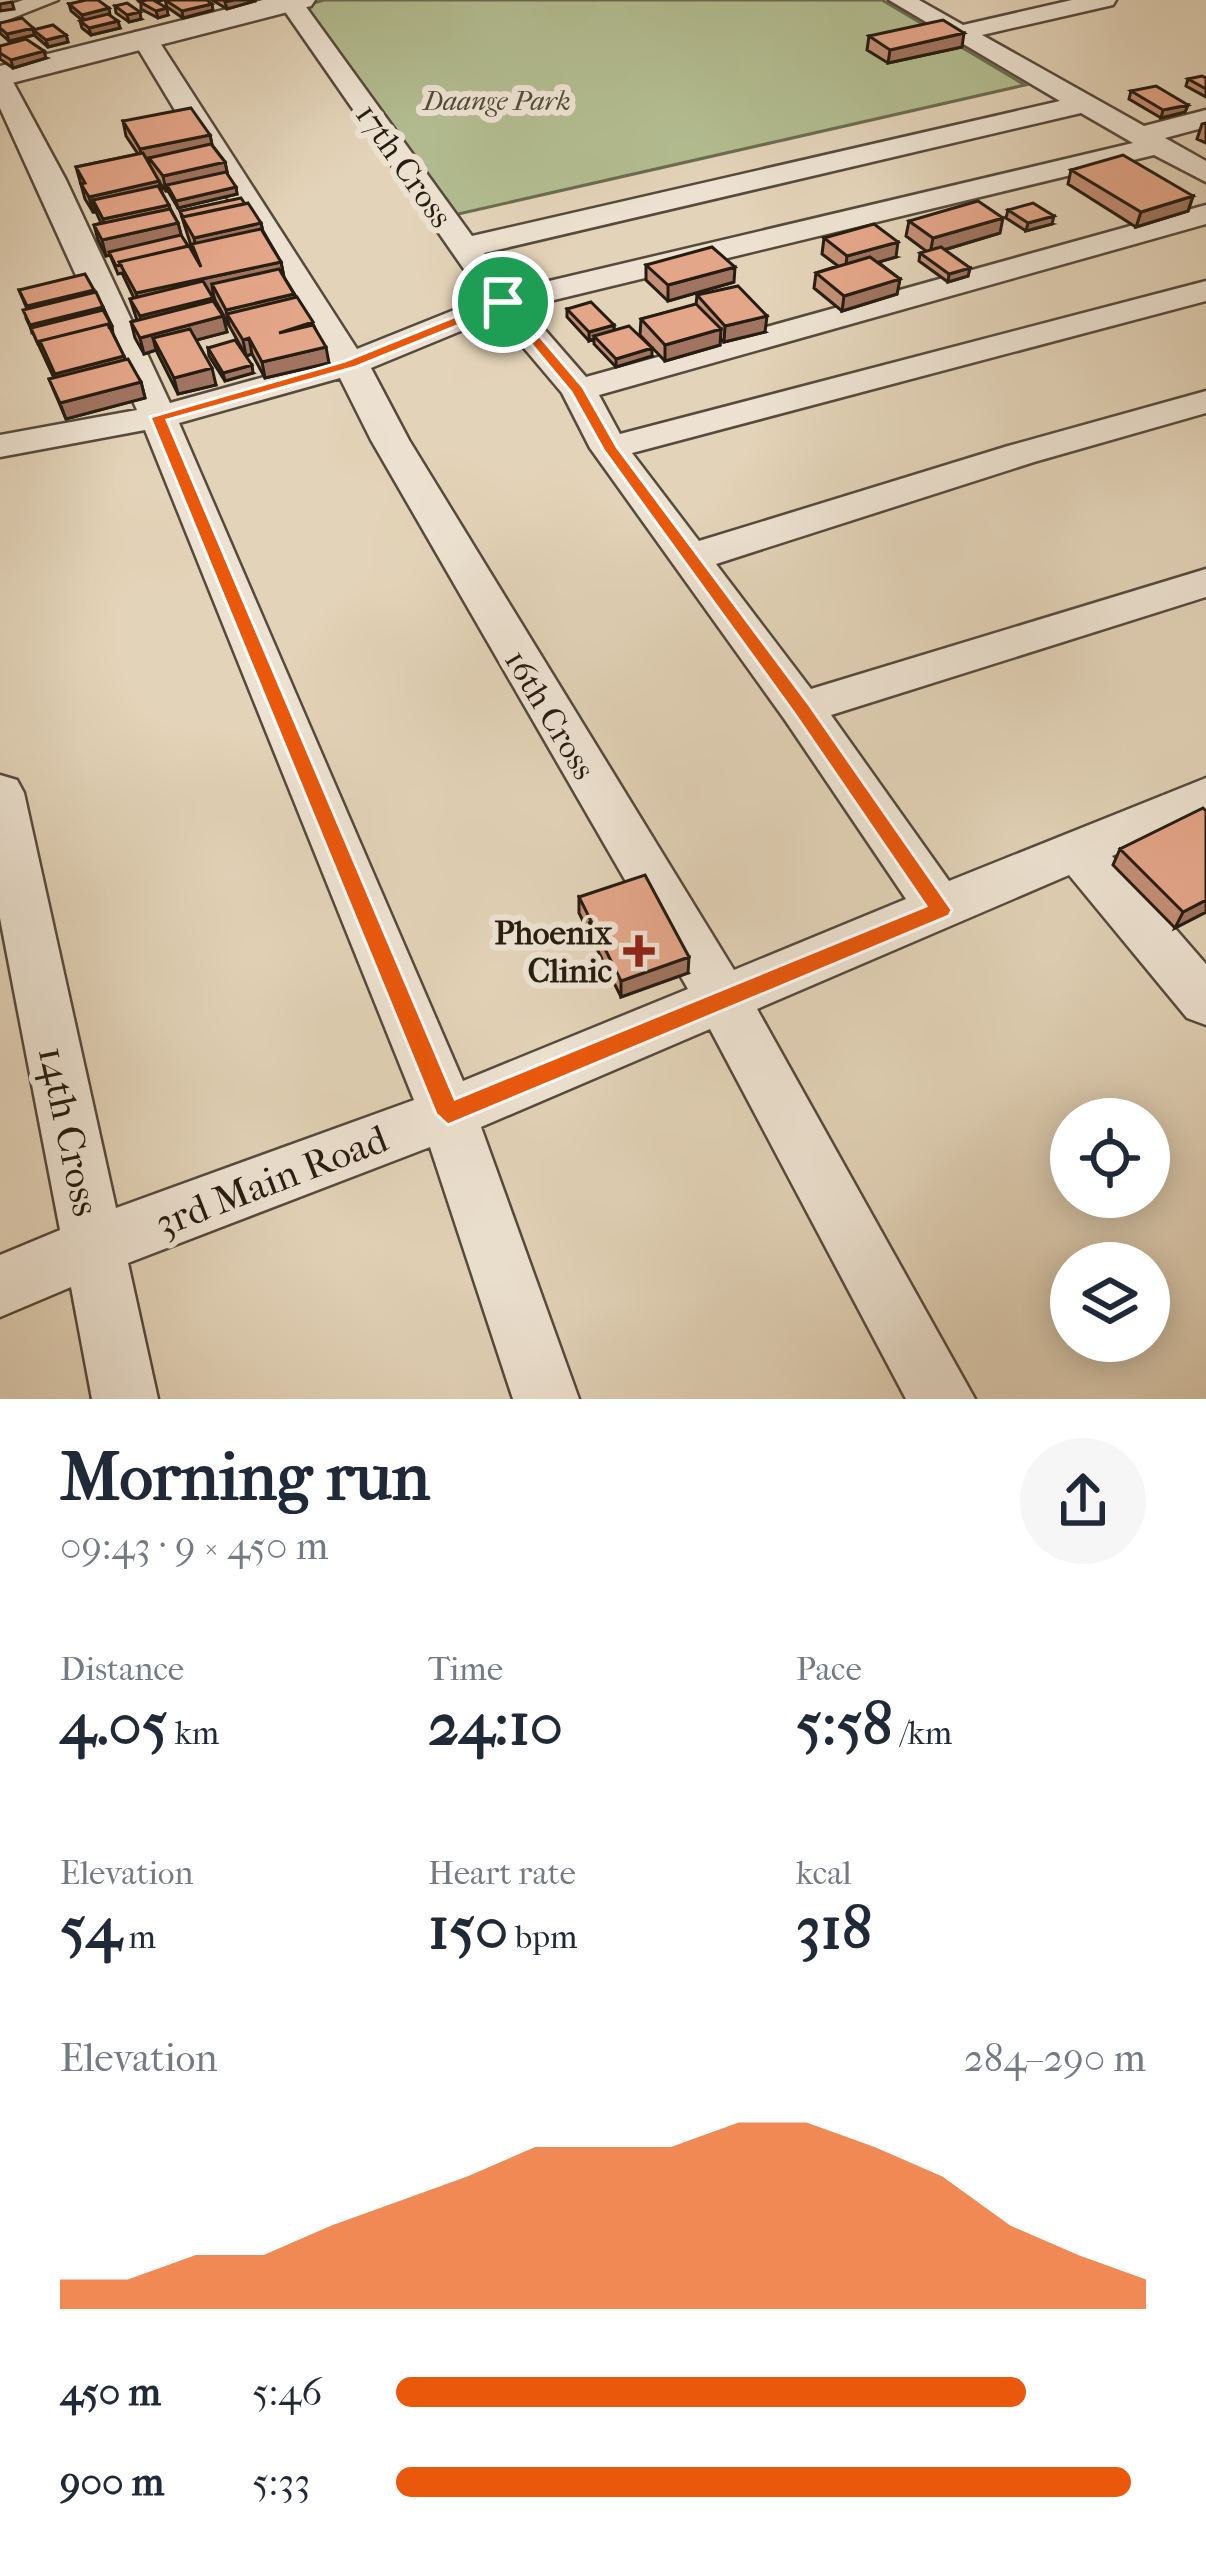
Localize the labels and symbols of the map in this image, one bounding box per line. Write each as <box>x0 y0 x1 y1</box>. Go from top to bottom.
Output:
park label: Daange Park <box>421 85 571 117</box>
street label: 17th Cross <box>347 96 461 235</box>
pin <box>452 251 554 353</box>
street label: 16th Cross <box>496 643 603 786</box>
place label: Phoenix Clinic <box>495 914 613 991</box>
marker: Phoenix Clinic <box>623 935 655 967</box>
street label: 14th Cross <box>29 1042 109 1220</box>
street label: 3rd Main Road <box>149 1115 395 1246</box>

